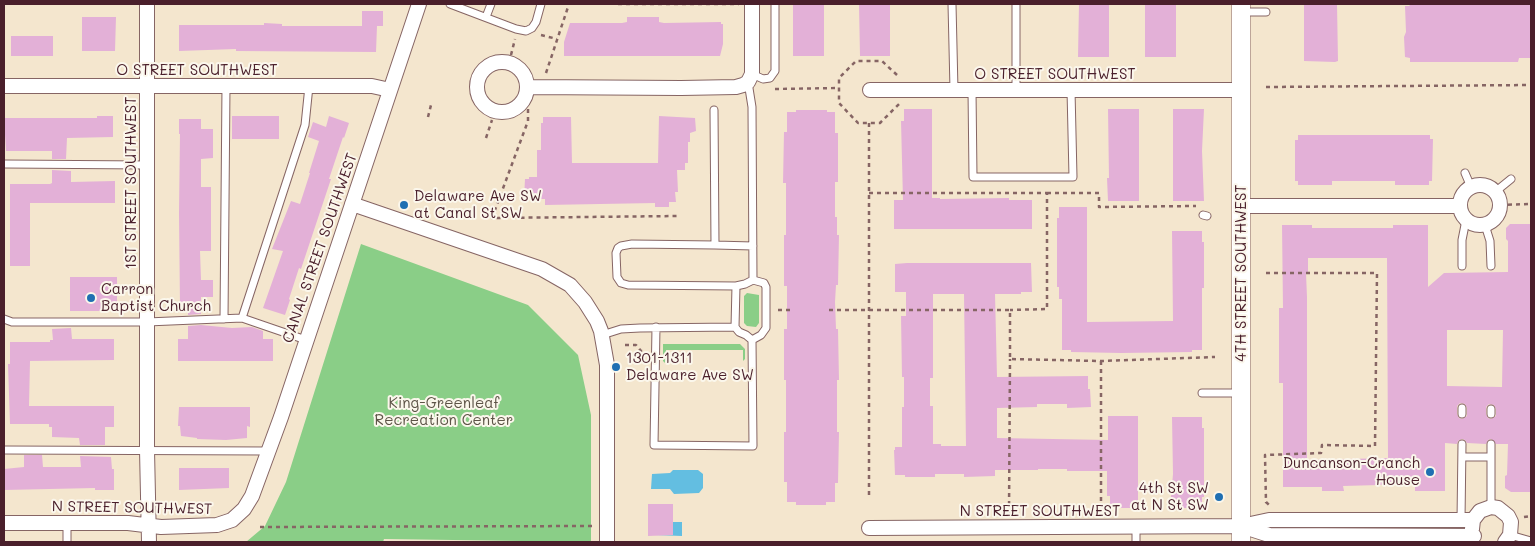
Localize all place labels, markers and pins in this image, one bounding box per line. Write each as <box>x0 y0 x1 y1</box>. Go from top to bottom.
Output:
place label: Delaware Ave SW at Canal St SW <box>414 187 542 222</box>
marker: Delaware Ave SW at Canal St SW <box>398 199 410 211</box>
place label: Carron Baptist Church <box>101 280 211 315</box>
marker: Carron Baptist Church <box>85 292 97 304</box>
place label: 1301-1311 Delaware Ave SW <box>626 349 754 384</box>
marker: 1301-1311 Delaware Ave SW <box>610 361 622 373</box>
place label: Duncanson-Cranch House <box>1283 454 1420 489</box>
marker: Duncanson-Cranch House <box>1424 466 1436 478</box>
place label: 4th St SW at N St SW <box>1131 479 1209 514</box>
marker: 4th St SW at N St SW <box>1213 491 1225 503</box>

